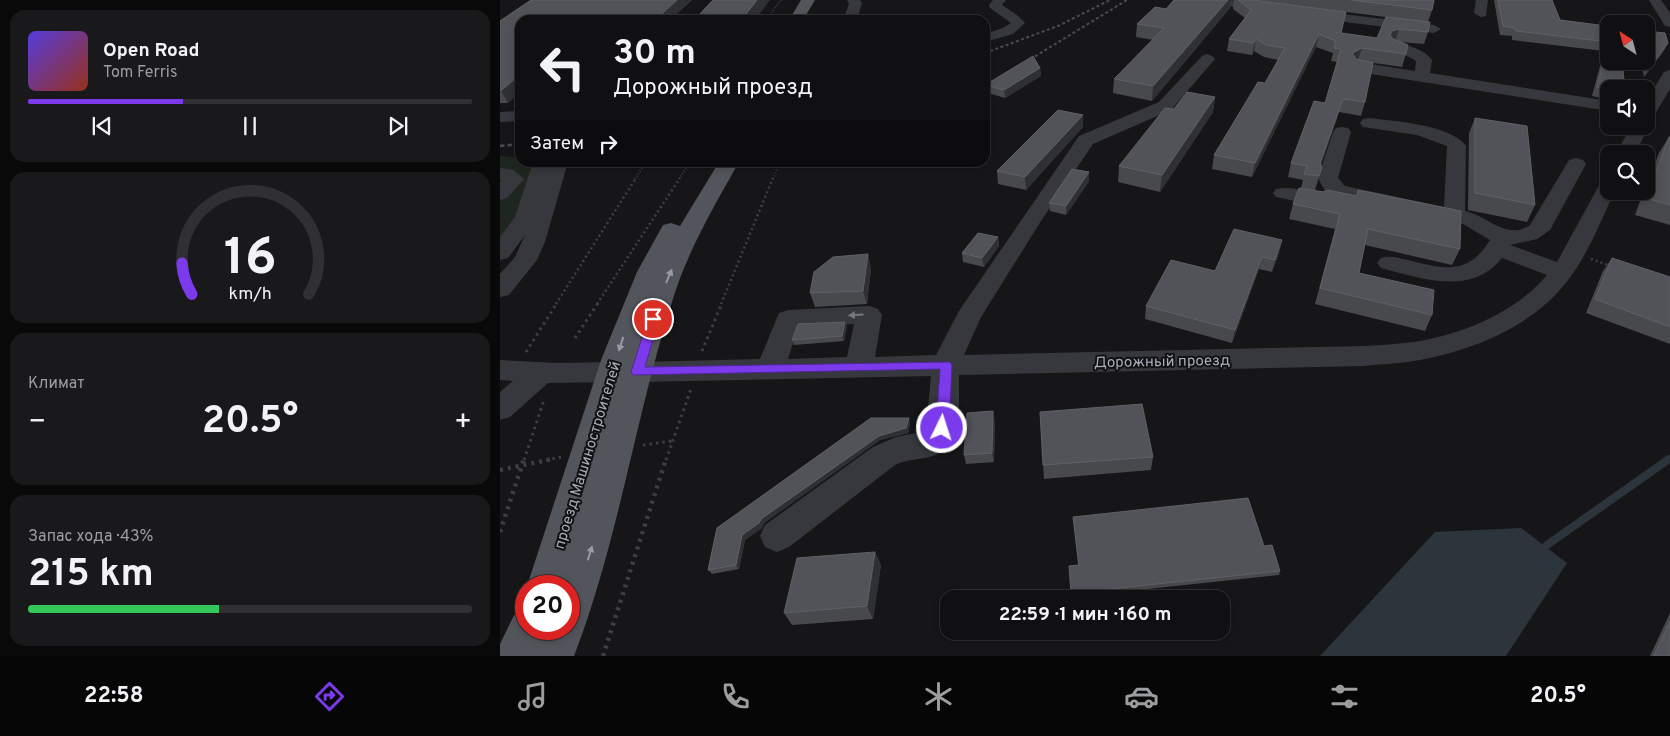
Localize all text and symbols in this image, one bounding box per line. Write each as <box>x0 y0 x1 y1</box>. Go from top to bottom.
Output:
north arrow <box>1600 15 1655 70</box>
map controls <box>1600 15 1655 200</box>
text: 30 m <box>613 32 696 76</box>
icon: left <box>530 35 595 100</box>
text: Open Road <box>103 39 199 63</box>
text: Tom Ferris <box>103 63 177 83</box>
text: Дорожный проезд <box>613 75 813 102</box>
button: sound <box>1600 80 1655 135</box>
icon: previous <box>88 112 116 140</box>
icon: pause <box>236 112 264 140</box>
icon: next <box>384 112 412 140</box>
icon: right <box>594 130 622 158</box>
text: Затем <box>530 132 584 156</box>
button: search <box>1600 145 1655 200</box>
text: 16 <box>224 227 276 293</box>
one-way arrow <box>666 269 674 283</box>
text: km/h <box>228 283 272 306</box>
pin <box>632 298 674 340</box>
icon: arrive <box>639 305 667 333</box>
one-way arrow <box>848 312 864 320</box>
one-way arrow <box>617 337 624 352</box>
street label: Дорожный проезд <box>1094 352 1230 373</box>
street label: проезд Машиностроителей <box>551 359 626 552</box>
text: Климат <box>28 374 85 394</box>
text: 20.5° <box>202 398 298 447</box>
position arrow <box>915 401 967 453</box>
text: − <box>28 405 46 441</box>
text: + <box>454 405 472 441</box>
text: Запас хода · 43% <box>28 527 154 547</box>
one-way arrow <box>586 545 594 560</box>
text: 215 km <box>28 551 154 600</box>
speed limit sign: 20 <box>515 575 580 640</box>
text: 22:59 · 1 мин · 160 m <box>999 603 1171 627</box>
icon: directions <box>312 679 347 714</box>
icon: music <box>515 679 550 714</box>
icon: phone <box>718 679 753 714</box>
icon: climate <box>921 679 956 714</box>
icon: car <box>1124 679 1159 714</box>
icon: filters <box>1327 679 1362 714</box>
text: 22:58 <box>84 683 144 710</box>
text: 20.5° <box>1530 683 1586 710</box>

